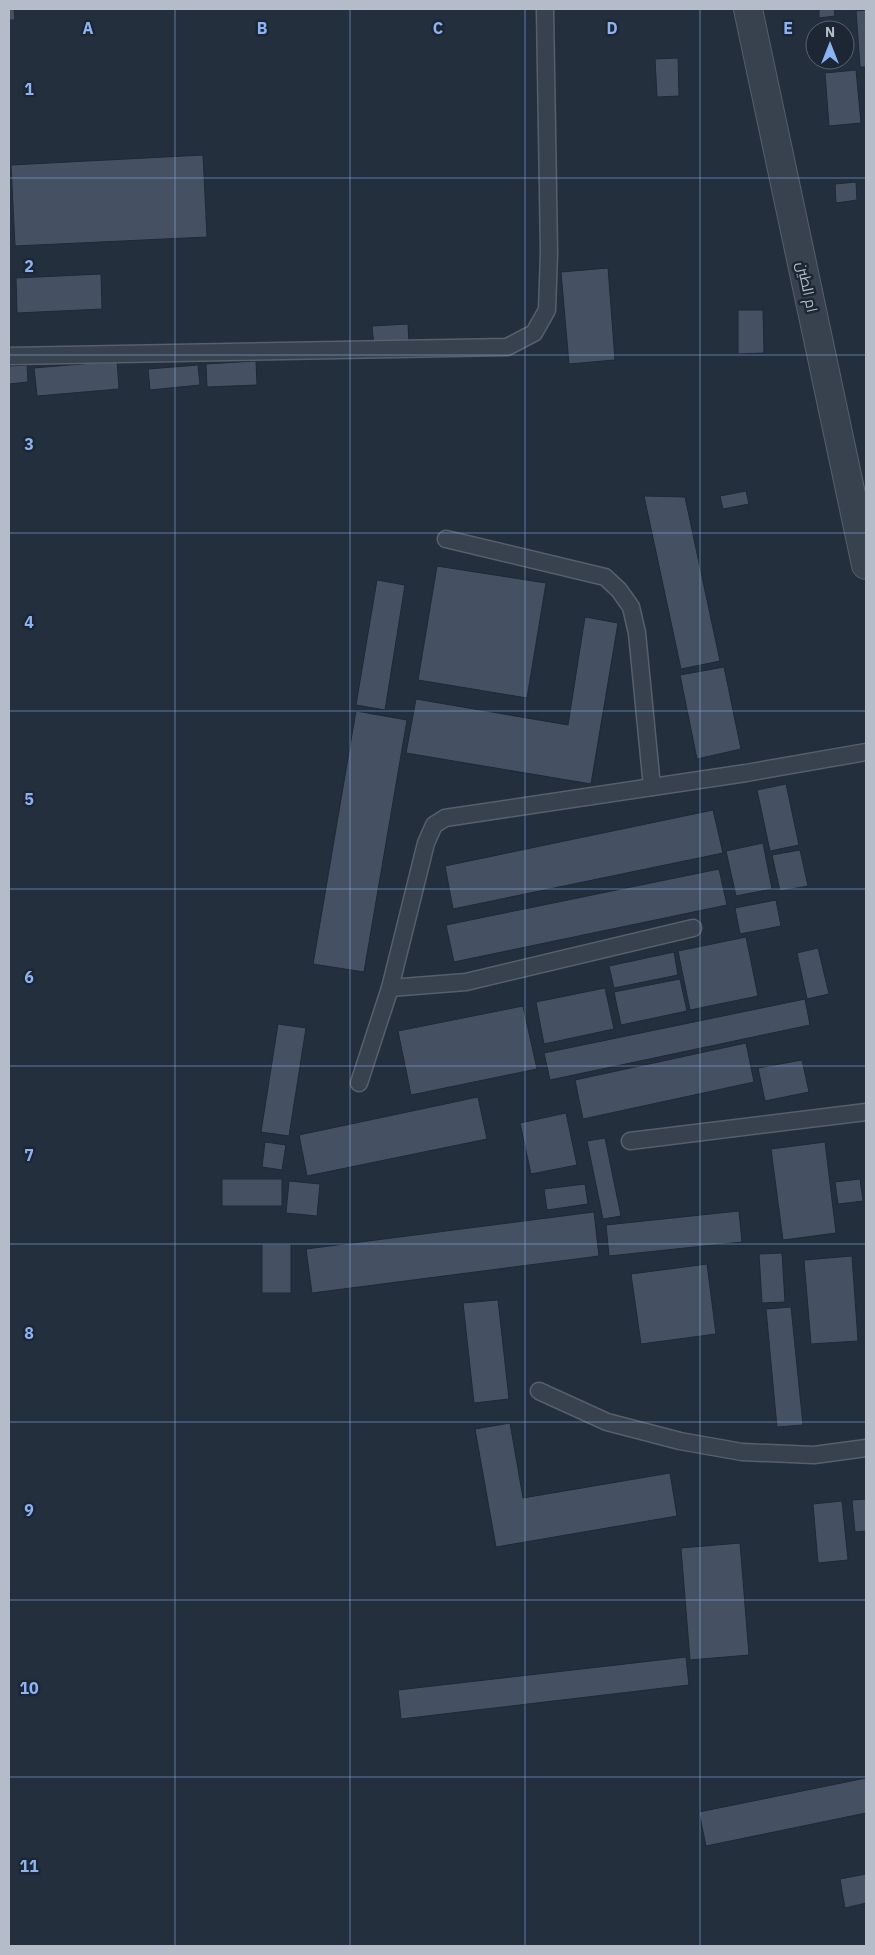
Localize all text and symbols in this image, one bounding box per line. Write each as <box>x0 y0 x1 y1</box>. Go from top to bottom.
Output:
text: A <box>83 18 94 38</box>
text: B <box>257 18 268 38</box>
text: C <box>433 18 443 38</box>
text: D <box>606 18 618 38</box>
text: E <box>783 18 793 38</box>
north arrow <box>805 20 855 70</box>
text: N <box>825 23 835 41</box>
text: 1 <box>24 79 34 99</box>
text: 2 <box>24 256 34 276</box>
street label: ام الطين <box>792 260 822 314</box>
text: 3 <box>24 434 34 454</box>
text: 4 <box>24 612 34 632</box>
text: 5 <box>24 789 34 809</box>
text: 6 <box>24 967 34 987</box>
text: 7 <box>24 1145 34 1165</box>
text: 8 <box>24 1323 34 1343</box>
text: 9 <box>24 1500 34 1520</box>
text: 10 <box>19 1678 39 1698</box>
text: 11 <box>19 1856 39 1876</box>

